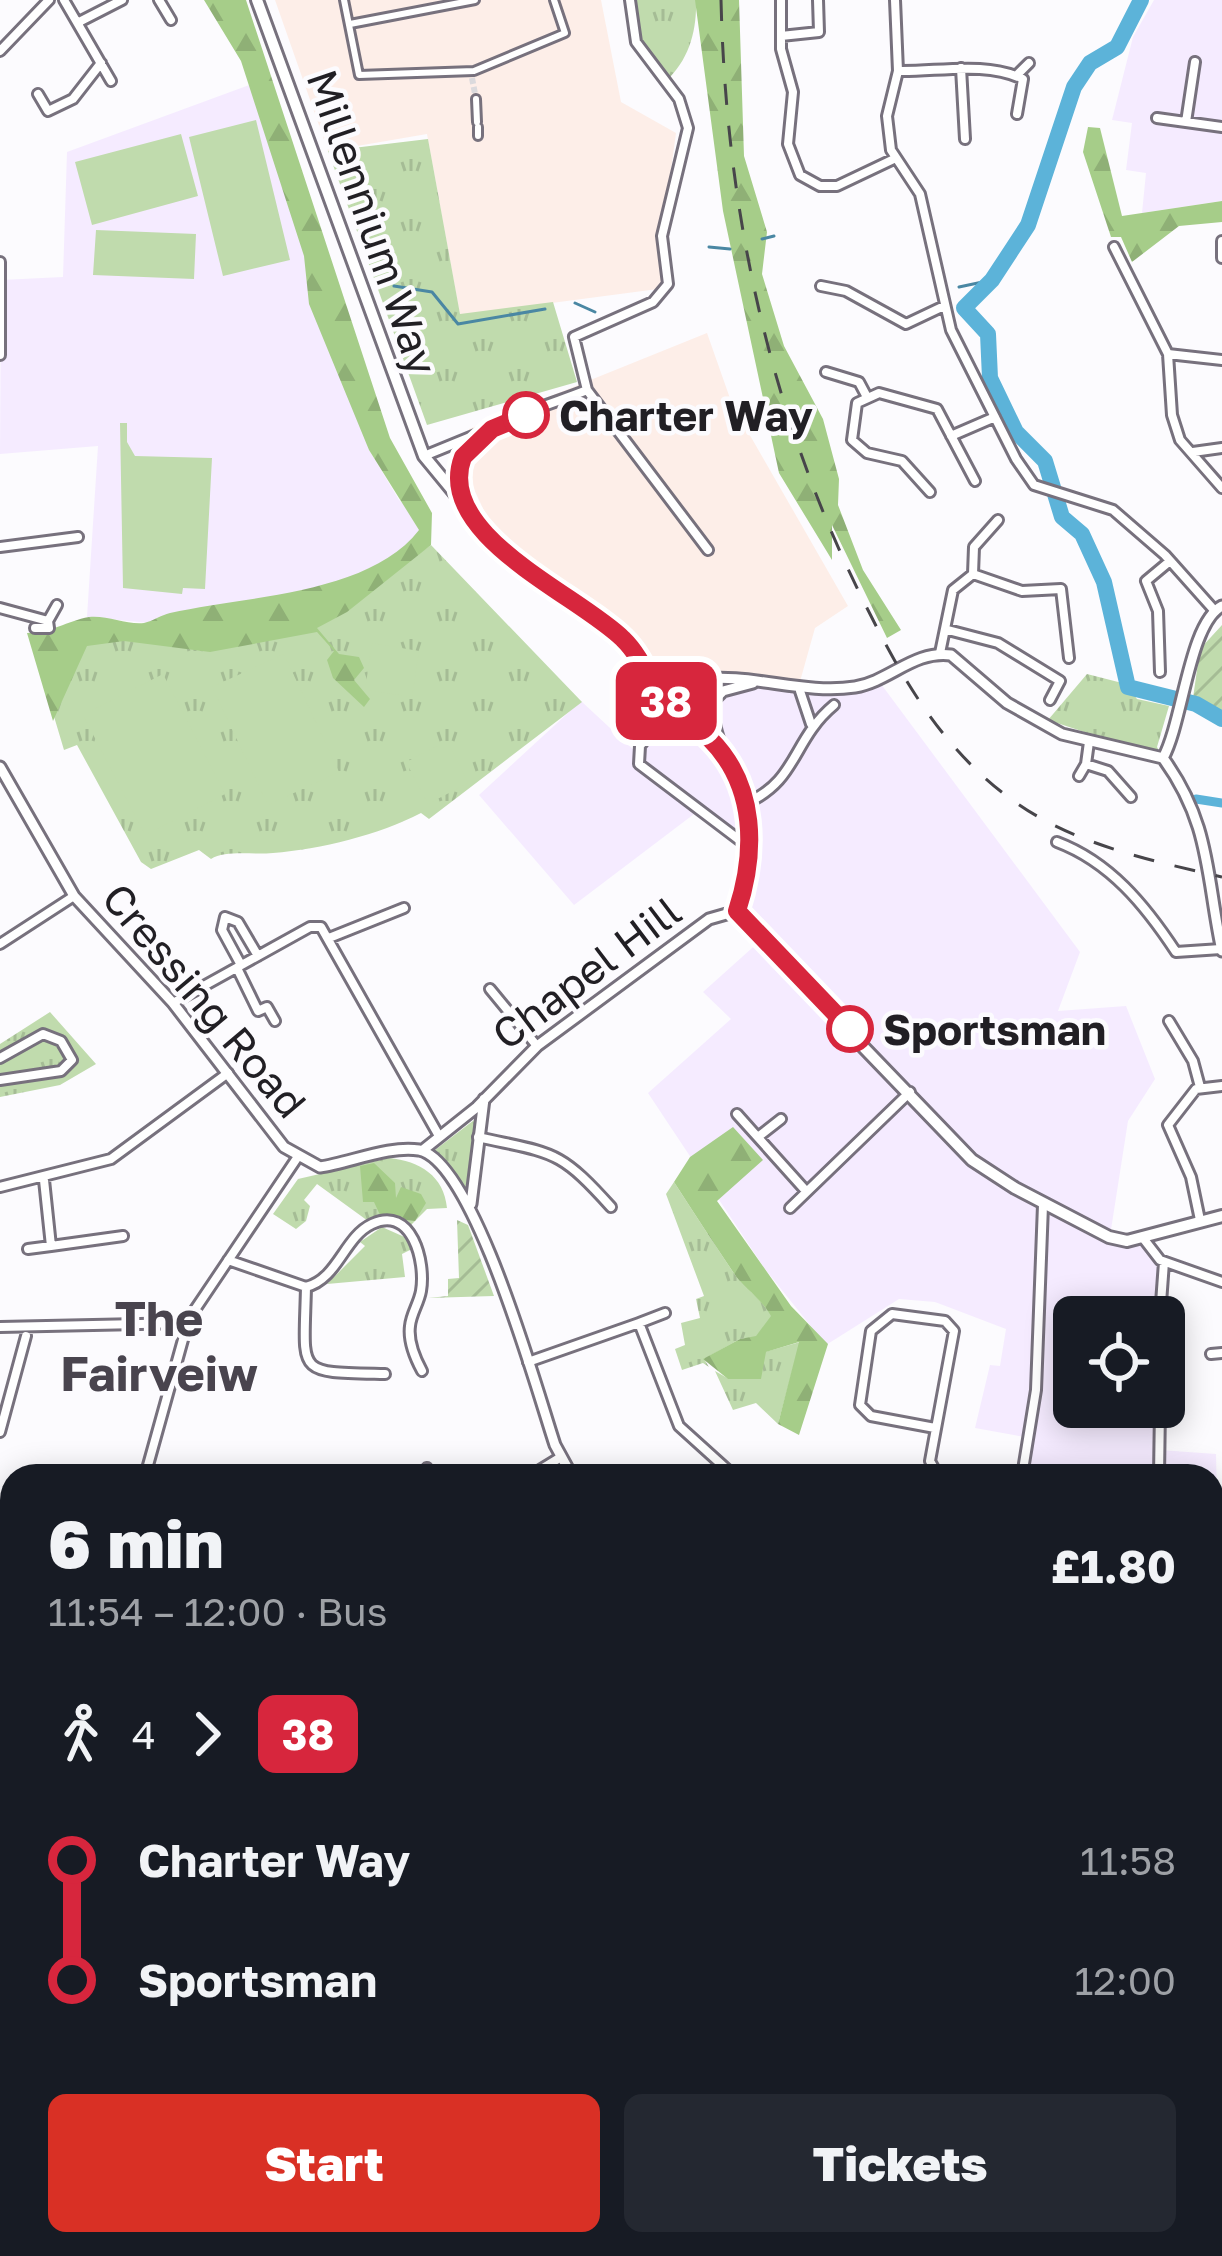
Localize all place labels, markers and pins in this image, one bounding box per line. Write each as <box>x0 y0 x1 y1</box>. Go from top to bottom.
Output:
place label: Charter Way <box>559 390 813 440</box>
marker: Charter Way <box>504 393 548 437</box>
place label: Sportsman <box>883 1004 1106 1054</box>
marker: Sportsman <box>828 1007 872 1051</box>

